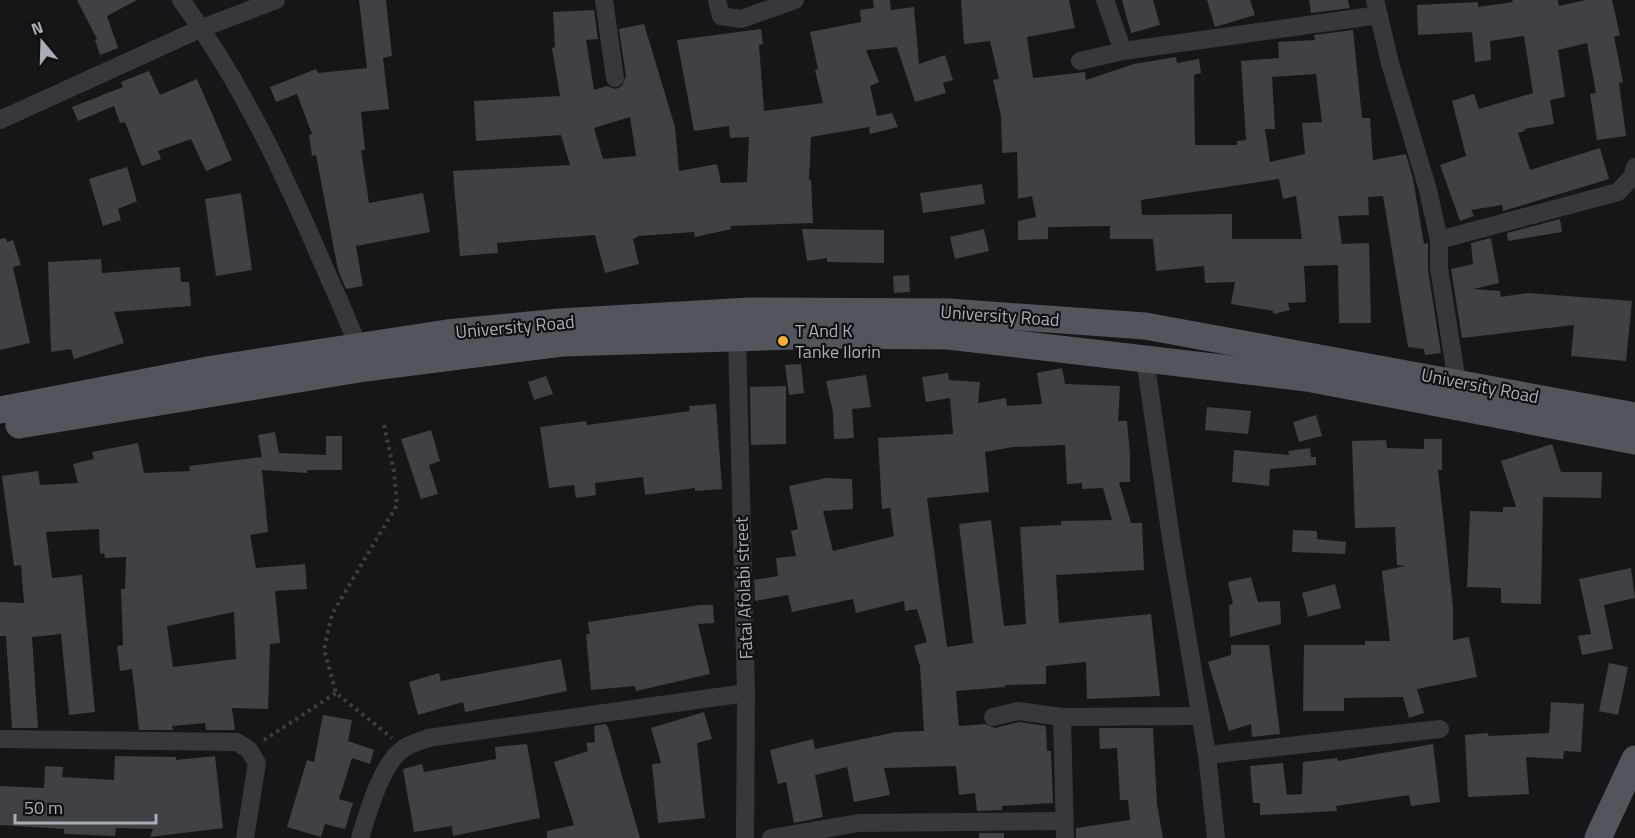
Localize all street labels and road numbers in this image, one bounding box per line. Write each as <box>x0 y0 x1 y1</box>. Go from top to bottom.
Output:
street label: University Road <box>940 298 1060 333</box>
street label: University Road <box>454 308 576 345</box>
street label: University Road <box>1419 361 1541 410</box>
street label: Fatai Afolabi street <box>727 516 759 660</box>

